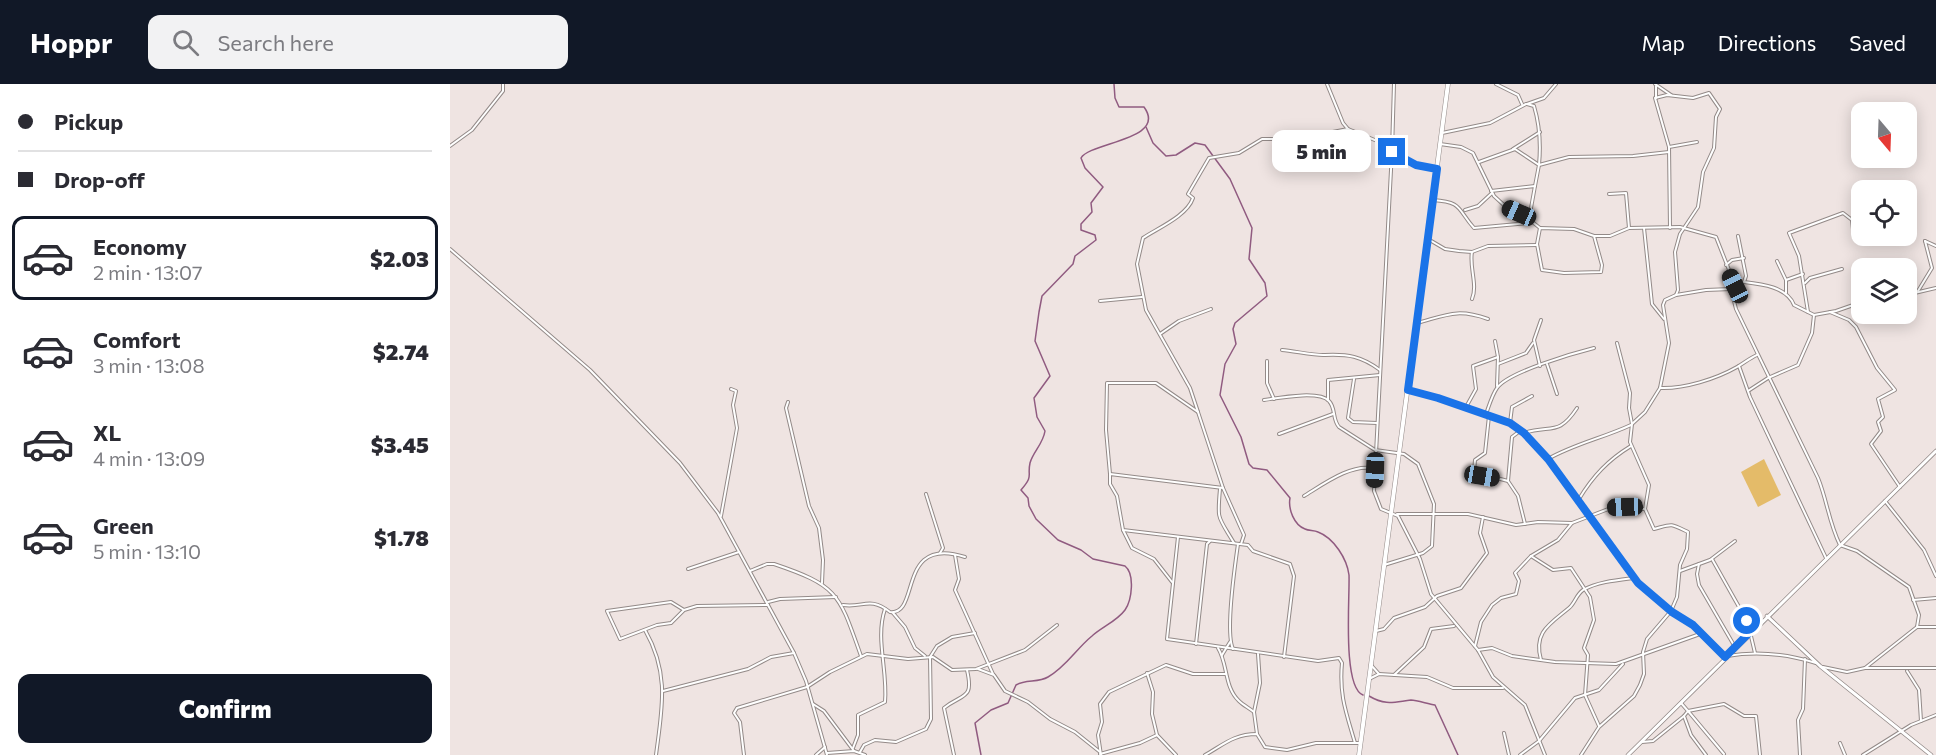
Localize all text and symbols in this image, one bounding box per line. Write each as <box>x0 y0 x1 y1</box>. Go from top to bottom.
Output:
search box <box>148 15 568 69</box>
text: Hoppr <box>30 25 112 59</box>
icon: search <box>169 26 202 59</box>
text: Search here <box>217 29 334 56</box>
text: Map <box>1642 30 1685 55</box>
text: Directions <box>1718 30 1816 55</box>
text: Saved <box>1849 30 1906 55</box>
north arrow <box>1851 102 1917 168</box>
map controls <box>1851 102 1917 324</box>
text: Pickup <box>54 108 123 135</box>
callout: 5 min <box>1272 131 1371 173</box>
route end <box>1378 138 1405 165</box>
text: 5 min <box>1296 139 1347 163</box>
text: Drop-off <box>54 166 145 193</box>
button: locate <box>1851 180 1917 246</box>
car <box>1499 197 1539 229</box>
icon: car <box>21 231 75 285</box>
text: Economy <box>93 233 187 260</box>
text: $2.03 <box>370 245 429 272</box>
button: layers <box>1851 258 1917 324</box>
text: 2 min · 13:07 <box>93 260 203 284</box>
car <box>1719 266 1751 306</box>
icon: car <box>21 324 75 378</box>
text: Comfort <box>93 326 181 353</box>
text: $2.74 <box>373 338 429 365</box>
text: 3 min · 13:08 <box>93 353 205 377</box>
icon: car <box>21 417 75 471</box>
text: XL <box>93 419 121 446</box>
text: $3.45 <box>371 431 429 458</box>
text: 4 min · 13:09 <box>93 446 205 470</box>
car <box>1365 452 1385 488</box>
car <box>1463 464 1501 488</box>
car <box>1607 497 1643 517</box>
icon: car <box>21 510 75 564</box>
text: Green <box>93 512 154 539</box>
text: $1.78 <box>374 524 429 551</box>
text: 5 min · 13:10 <box>93 539 201 563</box>
route start <box>1733 607 1760 634</box>
button: Confirm <box>18 674 432 743</box>

